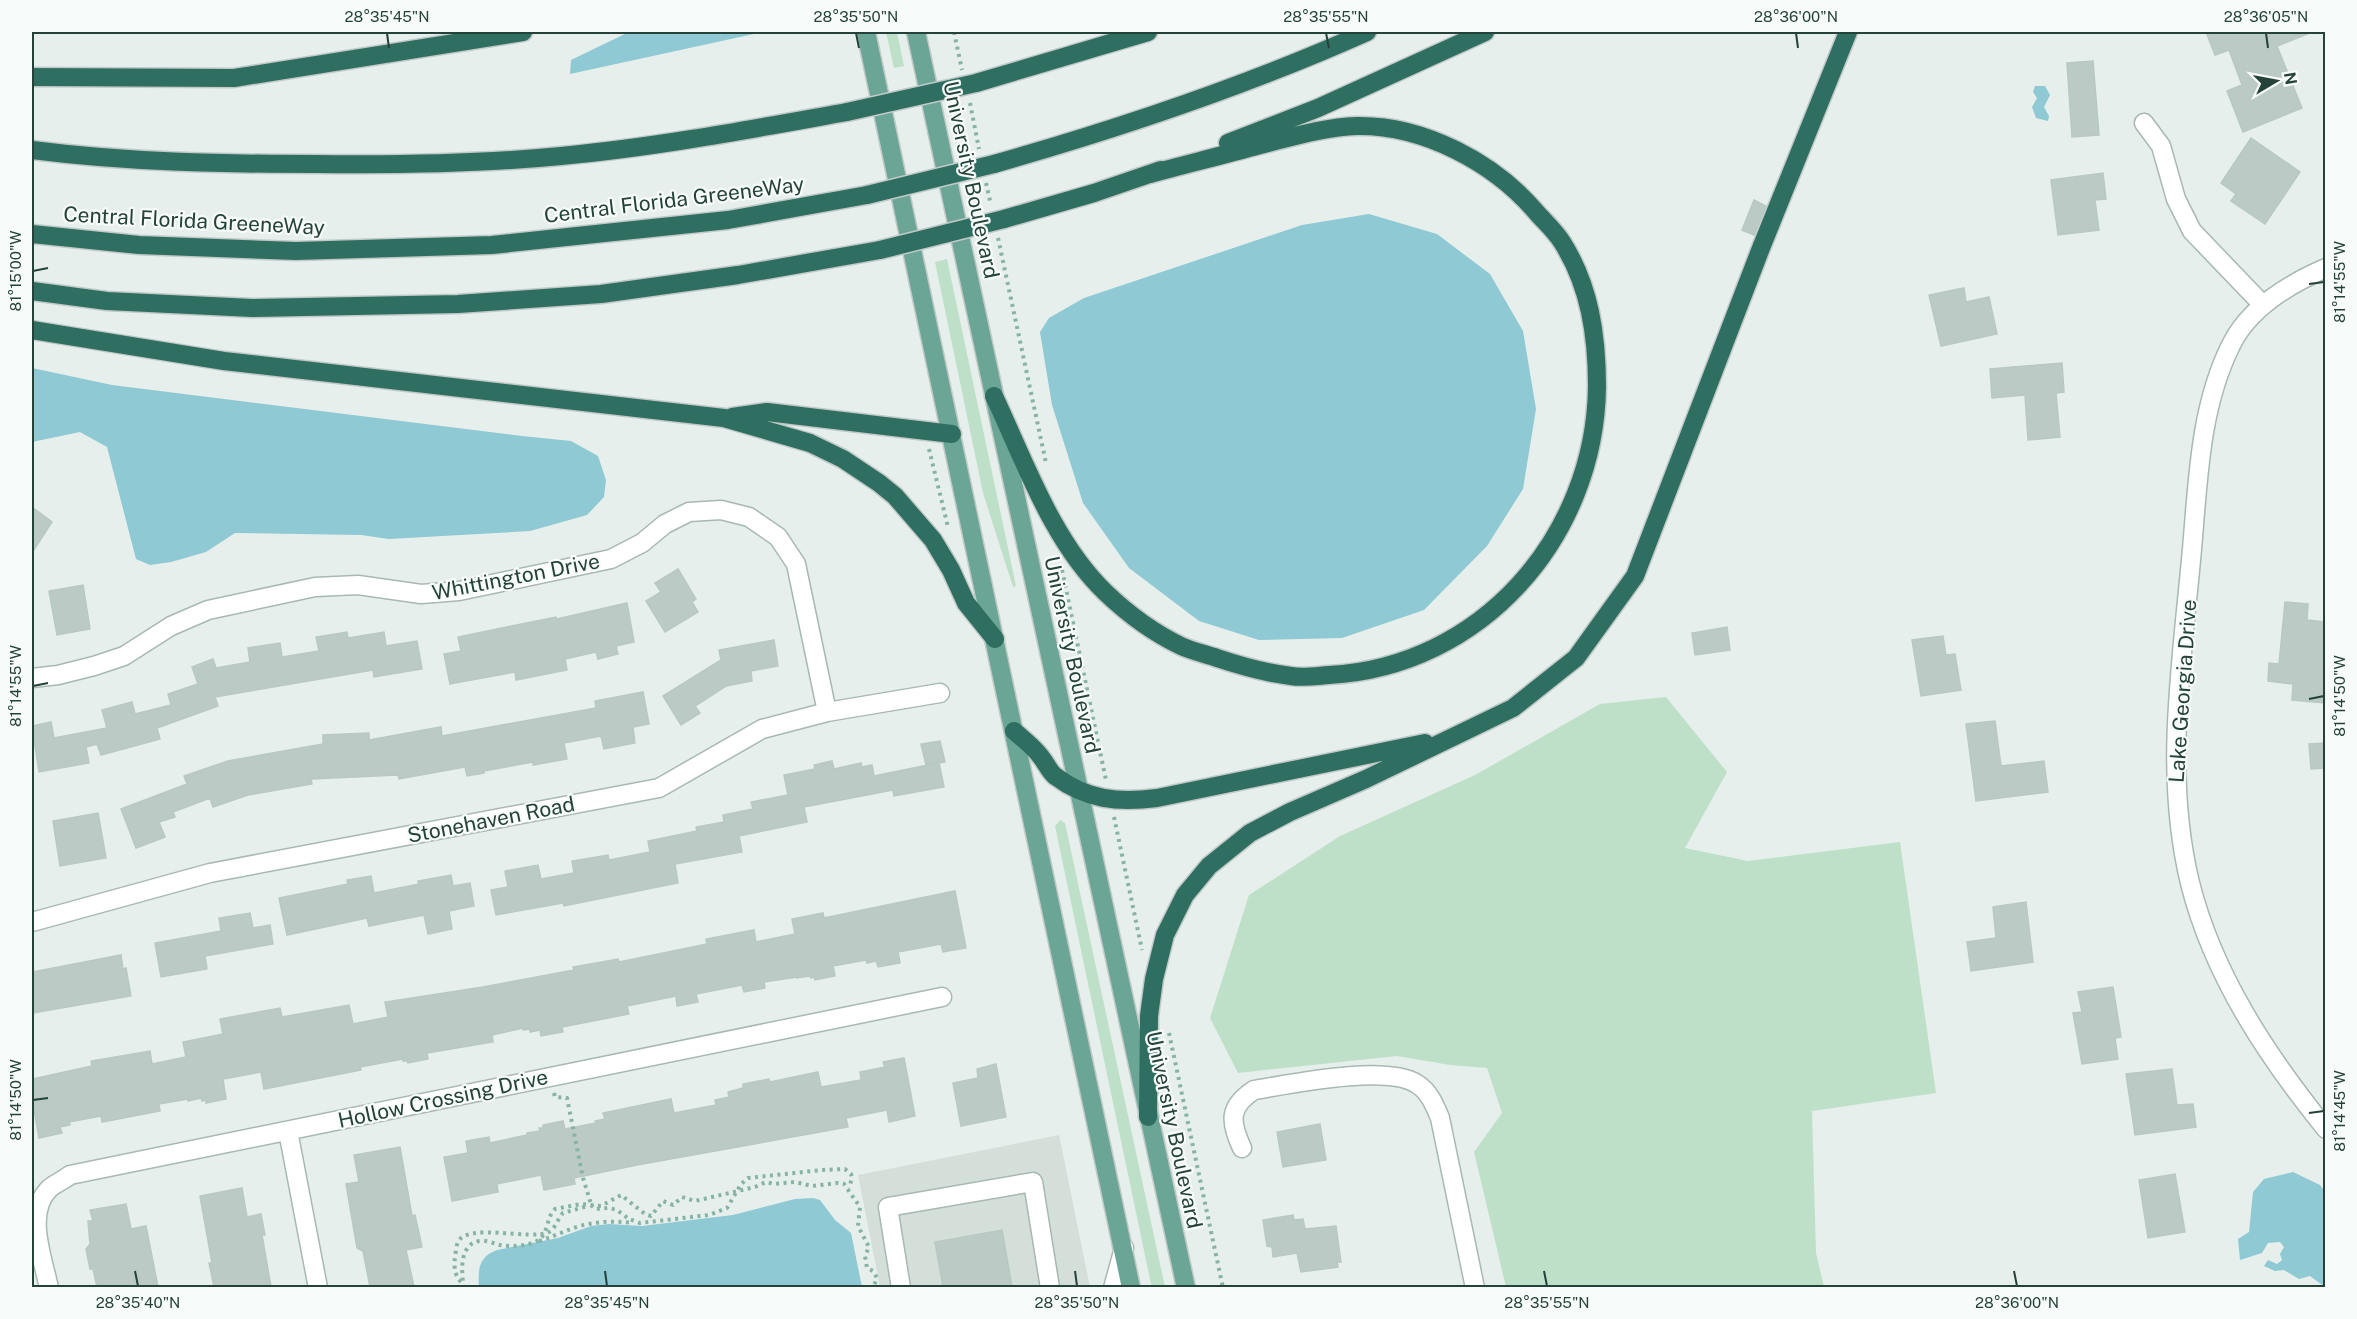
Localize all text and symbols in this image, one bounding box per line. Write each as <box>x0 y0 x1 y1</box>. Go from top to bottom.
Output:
text: 28°35'45"N <box>345 8 429 25</box>
text: 28°35'50"N <box>814 8 898 25</box>
text: 28°35'55"N <box>1283 8 1369 25</box>
text: 28°36'00"N <box>1754 8 1838 25</box>
text: 28°36'05"N <box>2224 8 2308 25</box>
north arrow <box>2246 51 2306 111</box>
text: N <box>2280 71 2301 86</box>
street label: University Boulevard <box>938 79 1005 281</box>
street label: Central Florida GreeneWay <box>542 171 805 228</box>
street label: Central Florida GreeneWay <box>63 201 325 240</box>
text: 81°15'00"W <box>7 230 24 312</box>
text: 81°14'55"W <box>2331 241 2348 323</box>
street label: Whittington Drive <box>430 548 602 605</box>
street label: University Boulevard <box>1039 554 1106 756</box>
street label: Lake Georgia Drive <box>2164 598 2201 784</box>
text: 81°14'55"W <box>7 645 24 727</box>
text: 81°14'50"W <box>2331 655 2348 737</box>
street label: Stonehaven Road <box>405 791 577 848</box>
street label: University Boulevard <box>1141 1029 1208 1231</box>
text: 81°14'50"W <box>7 1059 24 1141</box>
street label: Hollow Crossing Drive <box>336 1064 550 1133</box>
text: 81°14'45"W <box>2331 1070 2348 1152</box>
text: 28°35'40"N <box>96 1294 180 1311</box>
text: 28°35'45"N <box>565 1294 649 1311</box>
text: 28°35'50"N <box>1035 1294 1119 1311</box>
text: 28°35'55"N <box>1504 1294 1590 1311</box>
text: 28°36'00"N <box>1975 1294 2059 1311</box>

